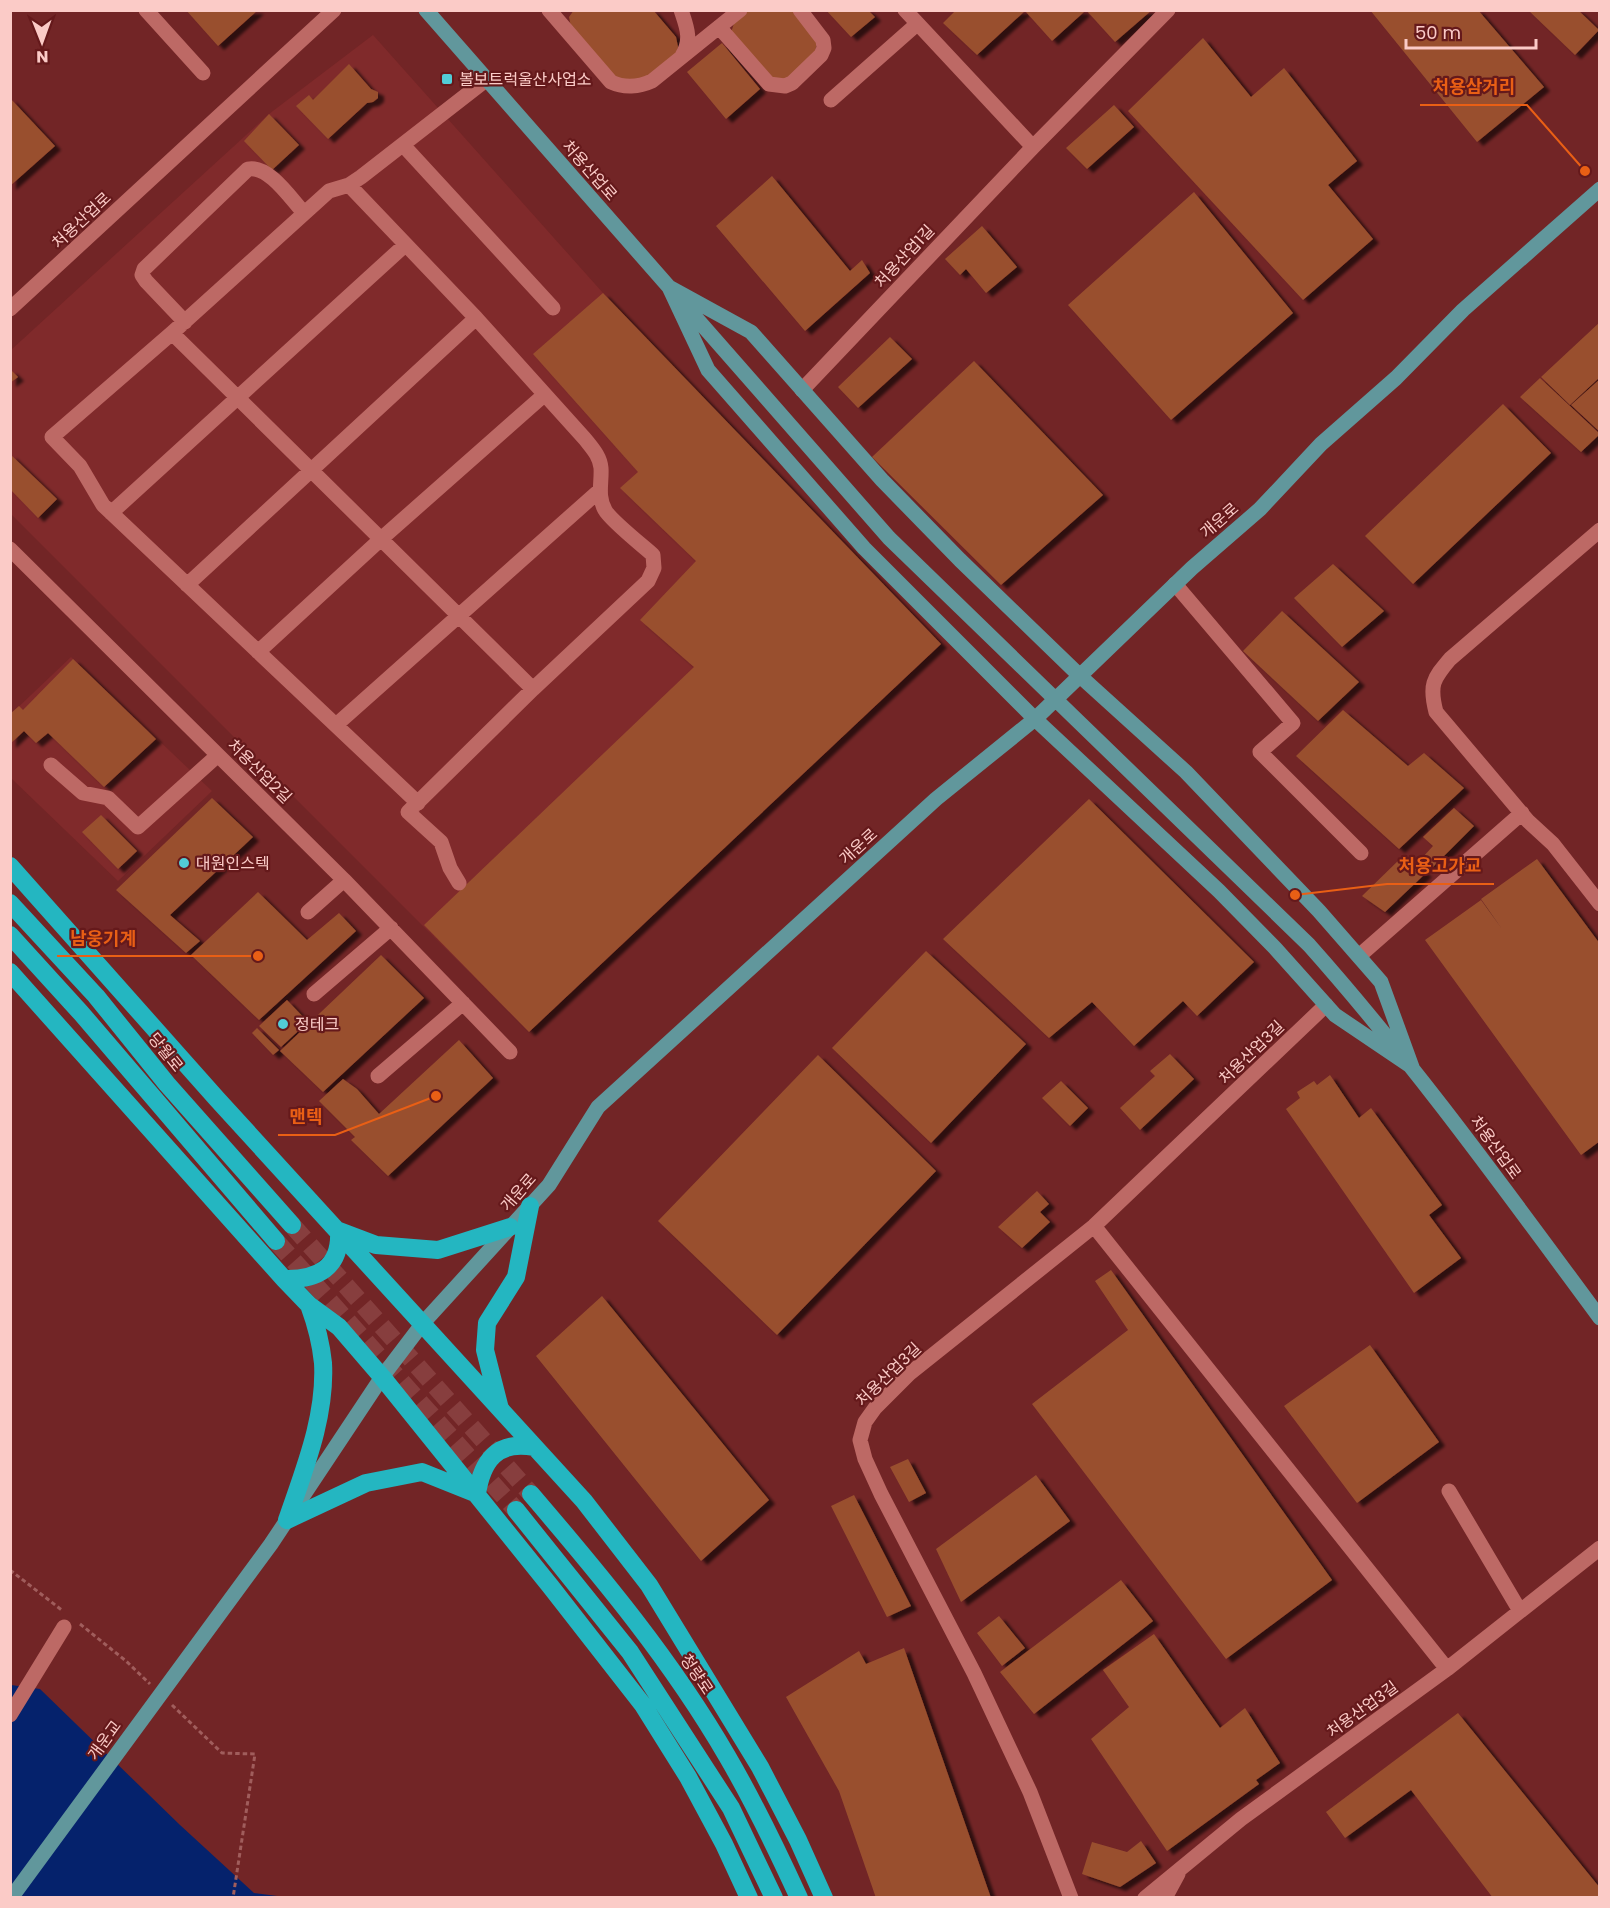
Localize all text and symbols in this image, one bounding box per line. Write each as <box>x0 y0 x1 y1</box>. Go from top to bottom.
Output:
north arrow <box>12 12 72 72</box>
scale bar <box>1406 12 1536 50</box>
text: 50 m <box>1415 20 1461 45</box>
text: N <box>36 45 48 68</box>
place label: 볼보트럭울산사업소 <box>459 68 591 91</box>
callout: 처용삼거리 <box>1420 69 1527 105</box>
marker: 볼보트럭울산사업소 <box>440 72 454 86</box>
text: 처용삼거리 <box>1433 74 1515 99</box>
street label: 처용산업로 <box>557 135 623 206</box>
street label: 처용산업로 <box>47 187 116 254</box>
street label: 처용산업1길 <box>869 220 940 293</box>
street label: 개운로 <box>1195 497 1244 544</box>
street label: 처용산업2길 <box>222 734 297 809</box>
street label: 개운로 <box>834 823 883 870</box>
callout: 처용고가교 <box>1387 848 1494 884</box>
place label: 대원인스텍 <box>196 852 270 875</box>
text: 처용고가교 <box>1399 853 1481 878</box>
marker: 대원인스텍 <box>177 856 191 870</box>
callout: 남웅기계 <box>57 920 148 956</box>
text: 남웅기계 <box>70 926 136 951</box>
place label: 정테크 <box>295 1013 339 1036</box>
street label: 처용산업3길 <box>1213 1015 1289 1089</box>
marker: 정테크 <box>276 1017 290 1031</box>
street label: 당월로 <box>143 1028 189 1077</box>
callout: 맨텍 <box>278 1099 335 1135</box>
text: 맨텍 <box>289 1104 323 1129</box>
street label: 처용산업로 <box>1465 1111 1527 1184</box>
street label: 개운로 <box>495 1168 542 1217</box>
street label: 처용산업3길 <box>850 1337 926 1411</box>
street label: 청량로 <box>675 1650 719 1699</box>
street label: 처용산업3길 <box>1322 1676 1403 1743</box>
street label: 개운교 <box>82 1716 127 1765</box>

